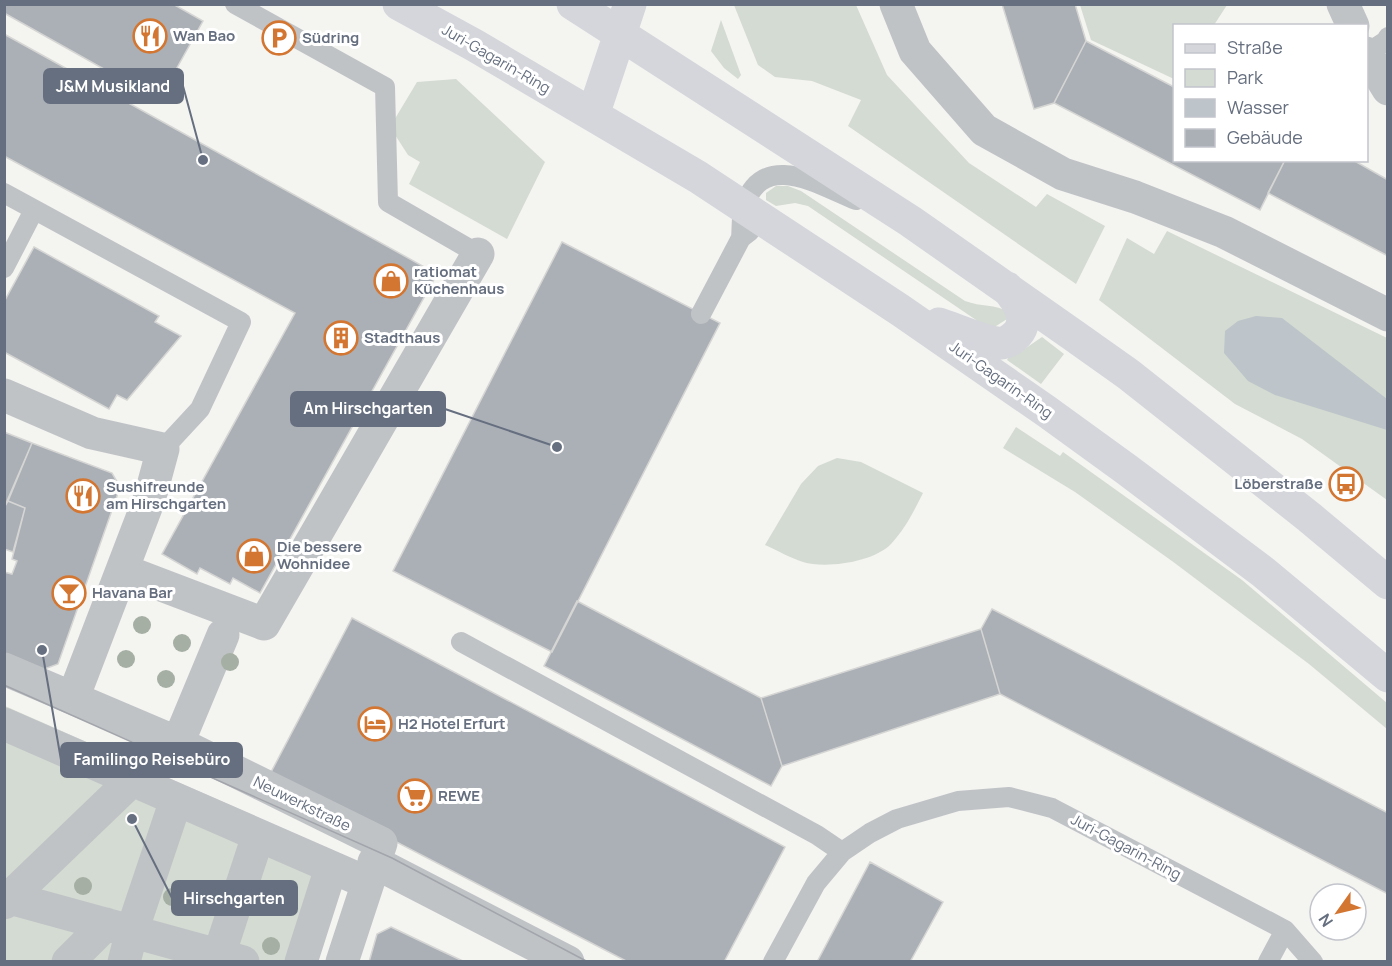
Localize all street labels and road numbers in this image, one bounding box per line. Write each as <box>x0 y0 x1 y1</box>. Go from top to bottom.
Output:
street label: Juri-Gagarin-Ring <box>438 19 554 98</box>
street label: Juri-Gagarin-Ring <box>945 336 1057 423</box>
street label: Neuwerkstraße <box>250 771 355 836</box>
street label: Juri-Gagarin-Ring <box>1067 809 1185 884</box>

